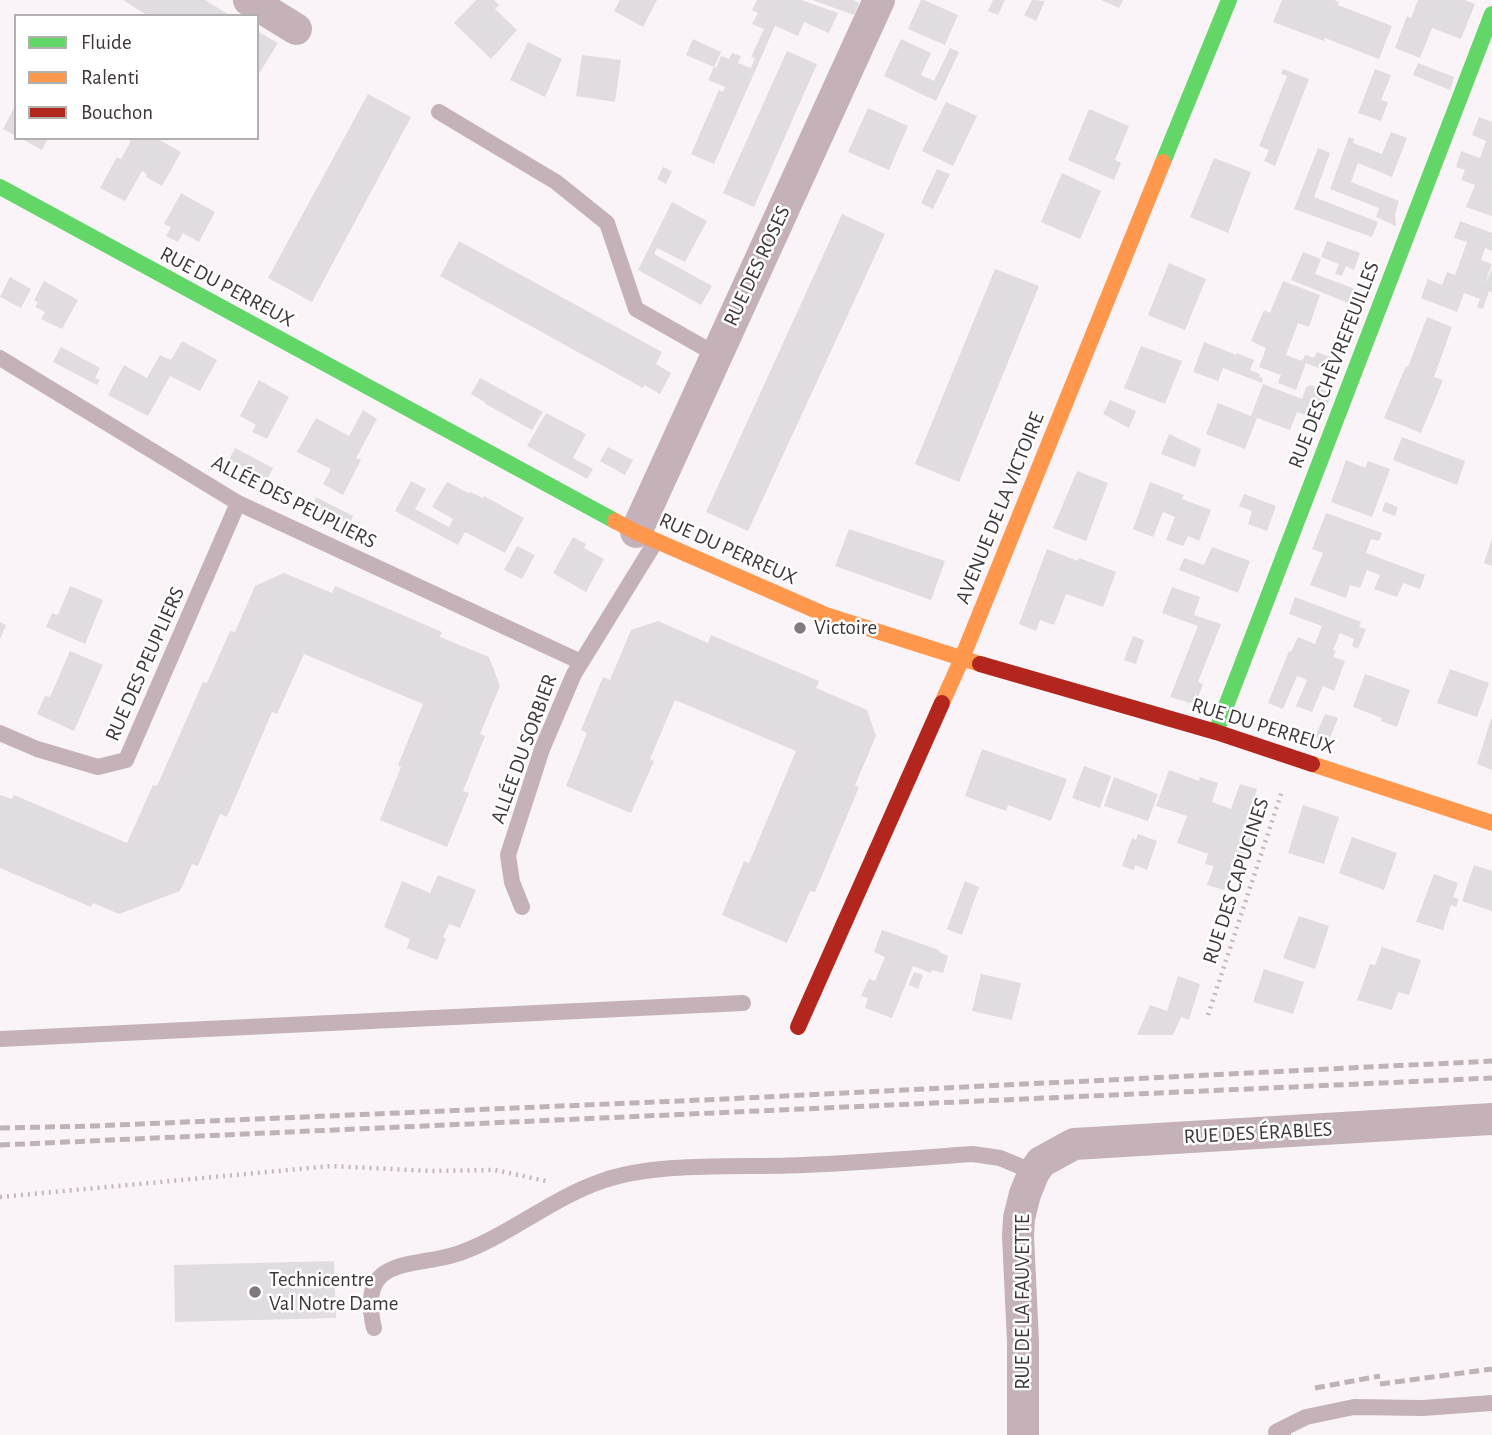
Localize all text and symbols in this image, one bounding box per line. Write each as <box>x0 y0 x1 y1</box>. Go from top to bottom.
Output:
legend <box>14 14 259 140</box>
text: Fluide <box>81 32 132 53</box>
text: Ralenti <box>81 67 139 88</box>
text: Bouchon <box>81 102 153 123</box>
street label: RUE DES ROSES <box>718 202 796 330</box>
street label: RUE DU PERREUX <box>156 241 298 333</box>
street label: RUE DES CHÈVREFEUILLES <box>1283 258 1385 472</box>
street label: AVENUE DE LA VICTOIRE <box>950 409 1050 607</box>
street label: ALLÉE DES PEUPLIERS <box>207 450 381 554</box>
street label: RUE DU PERREUX <box>655 507 801 591</box>
street label: RUE DES PEUPLIERS <box>100 583 190 745</box>
place label: Victoire <box>814 615 877 641</box>
marker: Victoire <box>792 620 808 636</box>
street label: ALLÉE DU SORBIER <box>485 671 563 827</box>
street label: RUE DU PERREUX <box>1188 692 1338 760</box>
street label: RUE DES CAPUCINES <box>1197 795 1275 967</box>
street label: RUE DES ÉRABLES <box>1183 1117 1333 1149</box>
street label: RUE DE LA FAUVETTE <box>1010 1214 1036 1390</box>
place label: Technicentre Val Notre Dame <box>269 1267 398 1317</box>
marker: Technicentre Val Notre Dame <box>247 1284 263 1300</box>

